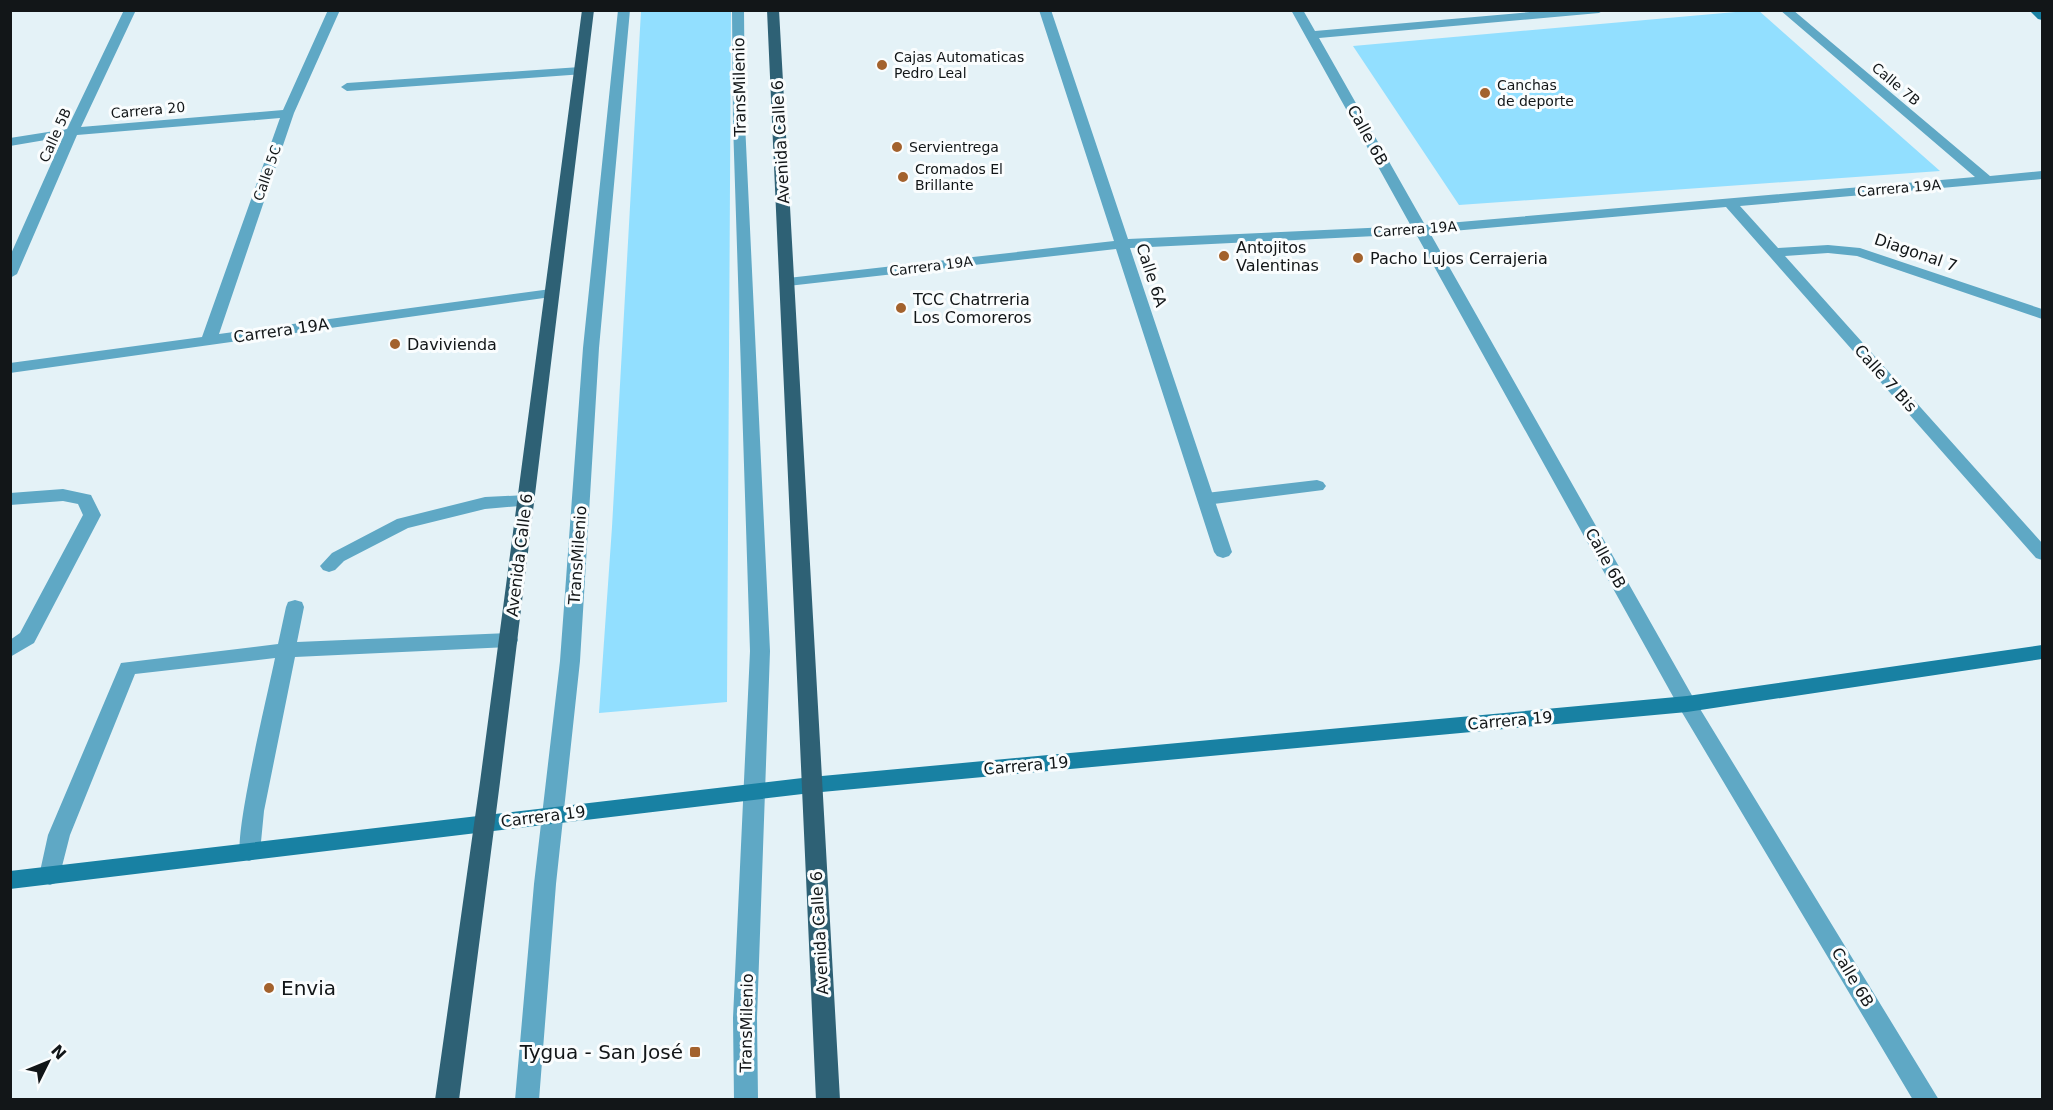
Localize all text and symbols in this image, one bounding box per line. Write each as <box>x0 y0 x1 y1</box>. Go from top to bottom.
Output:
street label: TransMilenio <box>729 37 750 138</box>
place label: Cajas Automaticas Pedro Leal <box>894 49 1024 81</box>
marker: Cajas Automaticas Pedro Leal <box>875 58 889 72</box>
street label: Calle 7B <box>1869 59 1923 109</box>
place label: Canchas de deporte <box>1497 77 1574 109</box>
street label: Avenida Calle 6 <box>768 80 793 204</box>
marker: Canchas de deporte <box>1478 86 1492 100</box>
street label: Carrera 20 <box>110 99 186 121</box>
street label: Calle 6B <box>1343 102 1392 169</box>
street label: Calle 5B <box>36 105 74 165</box>
place label: Servientrega <box>909 139 999 155</box>
marker: Servientrega <box>890 140 904 154</box>
street label: Calle 5C <box>250 143 284 203</box>
place label: Cromados El Brillante <box>915 161 1003 193</box>
marker: Cromados El Brillante <box>896 170 910 184</box>
street label: Carrera 19A <box>1856 176 1942 200</box>
street label: Carrera 19A <box>1372 218 1458 240</box>
street label: Diagonal 7 <box>1872 229 1960 275</box>
place label: Antojitos Valentinas <box>1236 238 1319 275</box>
street label: Calle 6A <box>1132 241 1171 309</box>
marker: Antojitos Valentinas <box>1217 249 1231 263</box>
place label: Pacho Lujos Cerrajeria <box>1370 249 1548 268</box>
marker: Pacho Lujos Cerrajeria <box>1351 251 1365 265</box>
street label: Carrera 19A <box>888 253 974 279</box>
place label: TCC Chatrreria Los Comoreros <box>912 290 1032 327</box>
marker: TCC Chatrreria Los Comoreros <box>894 301 908 315</box>
street label: Carrera 19A <box>232 314 330 347</box>
place label: Davivienda <box>407 335 497 354</box>
marker: Davivienda <box>388 337 402 351</box>
street label: Calle 7 Bis <box>1851 341 1921 416</box>
street label: Avenida Calle 6 <box>503 492 536 618</box>
street label: TransMilenio <box>564 505 590 606</box>
street label: Calle 6B <box>1581 525 1630 592</box>
street label: Carrera 19 <box>1467 707 1553 734</box>
street label: Carrera 19 <box>983 752 1069 779</box>
street label: Carrera 19 <box>500 802 586 831</box>
street label: Avenida Calle 6 <box>807 871 832 995</box>
street label: Calle 6B <box>1827 944 1878 1010</box>
street label: TransMilenio <box>736 973 757 1074</box>
place label: Envia <box>281 976 336 1000</box>
marker: Envia <box>262 981 276 995</box>
north arrow <box>18 1032 78 1092</box>
place label: Tygua - San José <box>519 1040 683 1064</box>
text: N <box>47 1041 70 1063</box>
marker: Tygua - San José <box>688 1045 702 1059</box>

